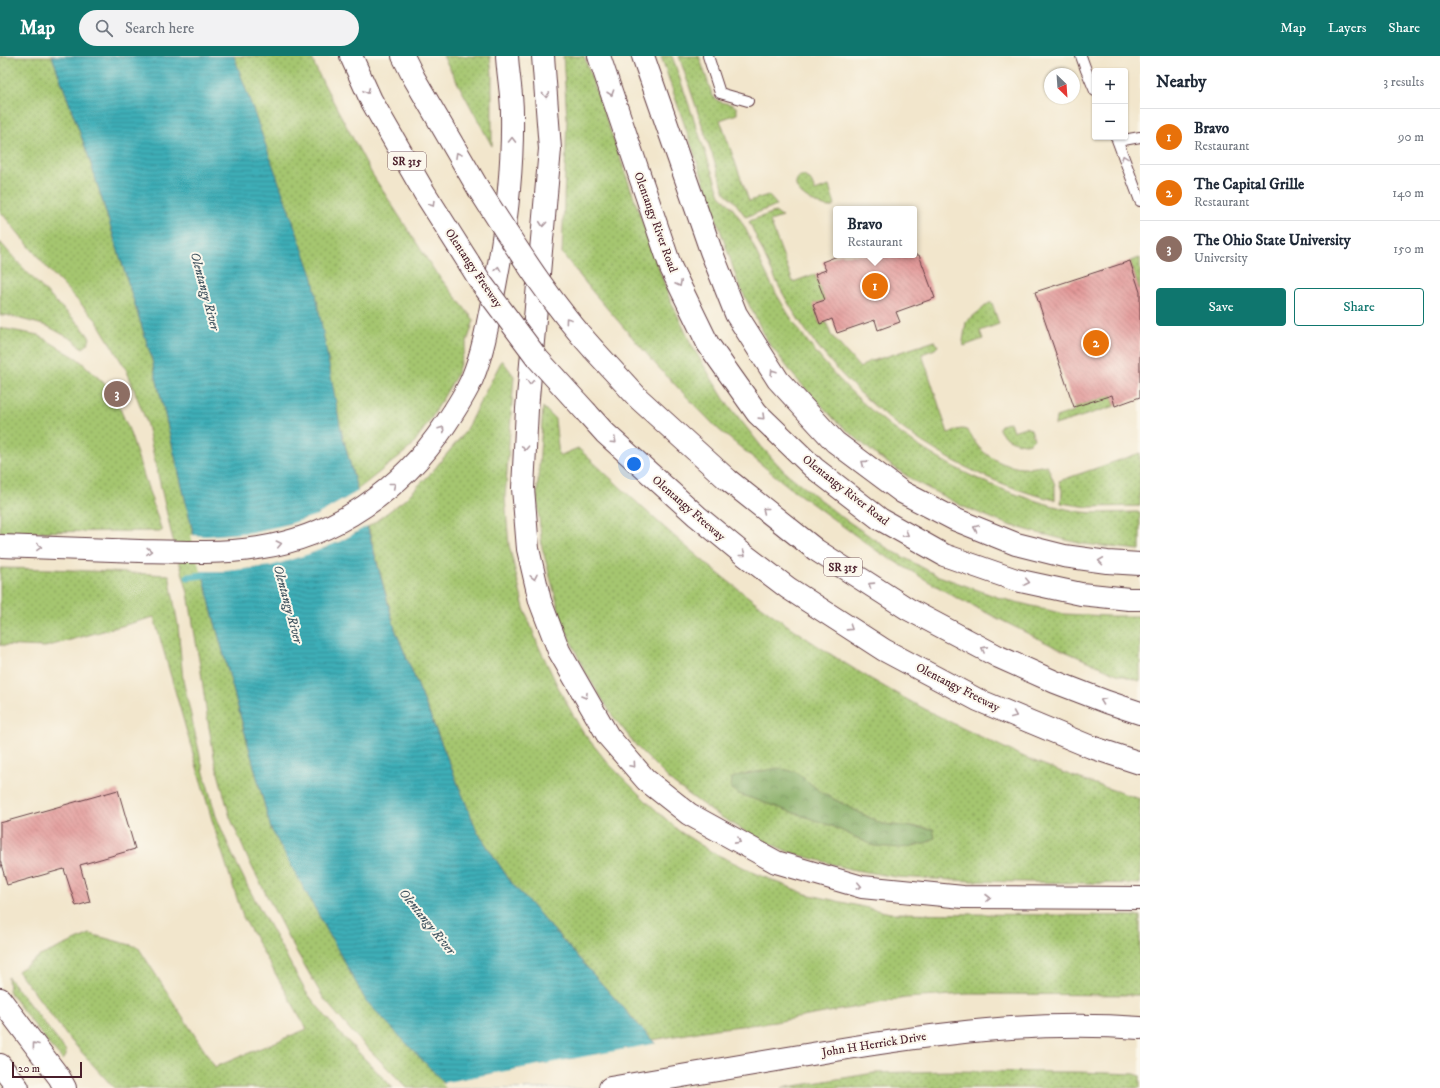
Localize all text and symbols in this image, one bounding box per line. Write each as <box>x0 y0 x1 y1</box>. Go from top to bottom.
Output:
search box <box>79 10 359 46</box>
text: Map <box>20 17 55 40</box>
icon: search <box>93 17 115 39</box>
text: Search here <box>125 19 194 38</box>
text: Map <box>1280 19 1306 37</box>
text: Layers <box>1328 19 1366 37</box>
text: Share <box>1388 19 1420 37</box>
north arrow <box>1044 68 1080 104</box>
map controls <box>1092 68 1128 140</box>
button: + <box>1092 68 1128 104</box>
text: Nearby <box>1156 71 1206 93</box>
text: 3 results <box>1383 74 1424 90</box>
one-way arrow <box>362 87 370 95</box>
one-way arrow <box>607 89 615 96</box>
one-way arrow <box>542 92 551 98</box>
button: − <box>1092 104 1128 140</box>
text: Bravo <box>1194 119 1229 138</box>
text: 1 <box>1167 129 1171 145</box>
text: 90 m <box>1398 129 1424 145</box>
one-way arrow <box>507 137 516 143</box>
text: Restaurant <box>1194 138 1250 154</box>
road number: SR 315 <box>388 152 426 170</box>
one-way arrow <box>455 152 462 159</box>
one-way arrow <box>1121 154 1129 161</box>
street label: Olentangy River Road <box>630 170 681 274</box>
text: The Capital Grille <box>1194 175 1304 194</box>
text: 2 <box>1166 185 1172 201</box>
text: 140 m <box>1392 185 1424 201</box>
text: Restaurant <box>1194 194 1250 210</box>
one-way arrow <box>427 200 435 207</box>
popup <box>833 206 917 258</box>
text: Bravo <box>847 215 882 234</box>
one-way arrow <box>539 221 548 227</box>
street label: Olentangy Freeway <box>442 226 506 311</box>
text: The Ohio State University <box>1194 231 1351 250</box>
text: Restaurant <box>847 234 903 250</box>
text: 3 <box>1167 241 1171 257</box>
text: 150 m <box>1393 241 1424 257</box>
water label: Olentangy River <box>187 250 224 333</box>
text: University <box>1194 250 1248 266</box>
one-way arrow <box>494 266 502 272</box>
pin: 1 <box>862 271 888 301</box>
one-way arrow <box>674 280 682 287</box>
button: Save <box>1156 288 1286 326</box>
button: Share <box>1294 288 1424 326</box>
one-way arrow <box>566 318 573 325</box>
pin: 2 <box>1083 328 1109 358</box>
one-way arrow <box>770 369 777 376</box>
pin: 3 <box>104 379 130 409</box>
one-way arrow <box>525 379 534 385</box>
one-way arrow <box>757 413 765 420</box>
one-way arrow <box>437 427 444 434</box>
one-way arrow <box>609 436 617 444</box>
one-way arrow <box>521 445 530 451</box>
street label: Olentangy River Road <box>799 452 892 529</box>
your location <box>624 454 644 474</box>
one-way arrow <box>861 460 868 468</box>
street label: Olentangy Freeway <box>649 472 729 544</box>
one-way arrow <box>388 482 395 489</box>
one-way arrow <box>763 507 770 514</box>
one-way arrow <box>973 525 981 533</box>
one-way arrow <box>902 529 909 537</box>
one-way arrow <box>275 540 282 548</box>
one-way arrow <box>36 543 42 552</box>
one-way arrow <box>146 547 152 555</box>
one-way arrow <box>739 549 746 556</box>
one-way arrow <box>1098 557 1104 566</box>
road number: SR 315 <box>824 558 862 576</box>
water label: Olentangy River <box>270 563 307 646</box>
one-way arrow <box>530 574 538 580</box>
one-way arrow <box>1023 577 1030 586</box>
one-way arrow <box>868 582 875 590</box>
one-way arrow <box>846 623 853 631</box>
one-way arrow <box>981 647 988 654</box>
street label: Olentangy Freeway <box>913 660 1002 715</box>
one-way arrow <box>580 692 587 699</box>
one-way arrow <box>1100 697 1107 705</box>
one-way arrow <box>1010 710 1018 718</box>
one-way arrow <box>629 761 636 768</box>
one-way arrow <box>734 837 741 844</box>
one-way arrow <box>856 882 862 890</box>
water label: Olentangy River <box>396 885 460 959</box>
one-way arrow <box>985 894 991 902</box>
street label: John H Herrick Drive <box>820 1029 927 1060</box>
one-way arrow <box>32 1042 39 1049</box>
scale bar <box>12 1060 82 1079</box>
text: 20 m <box>18 1062 40 1076</box>

